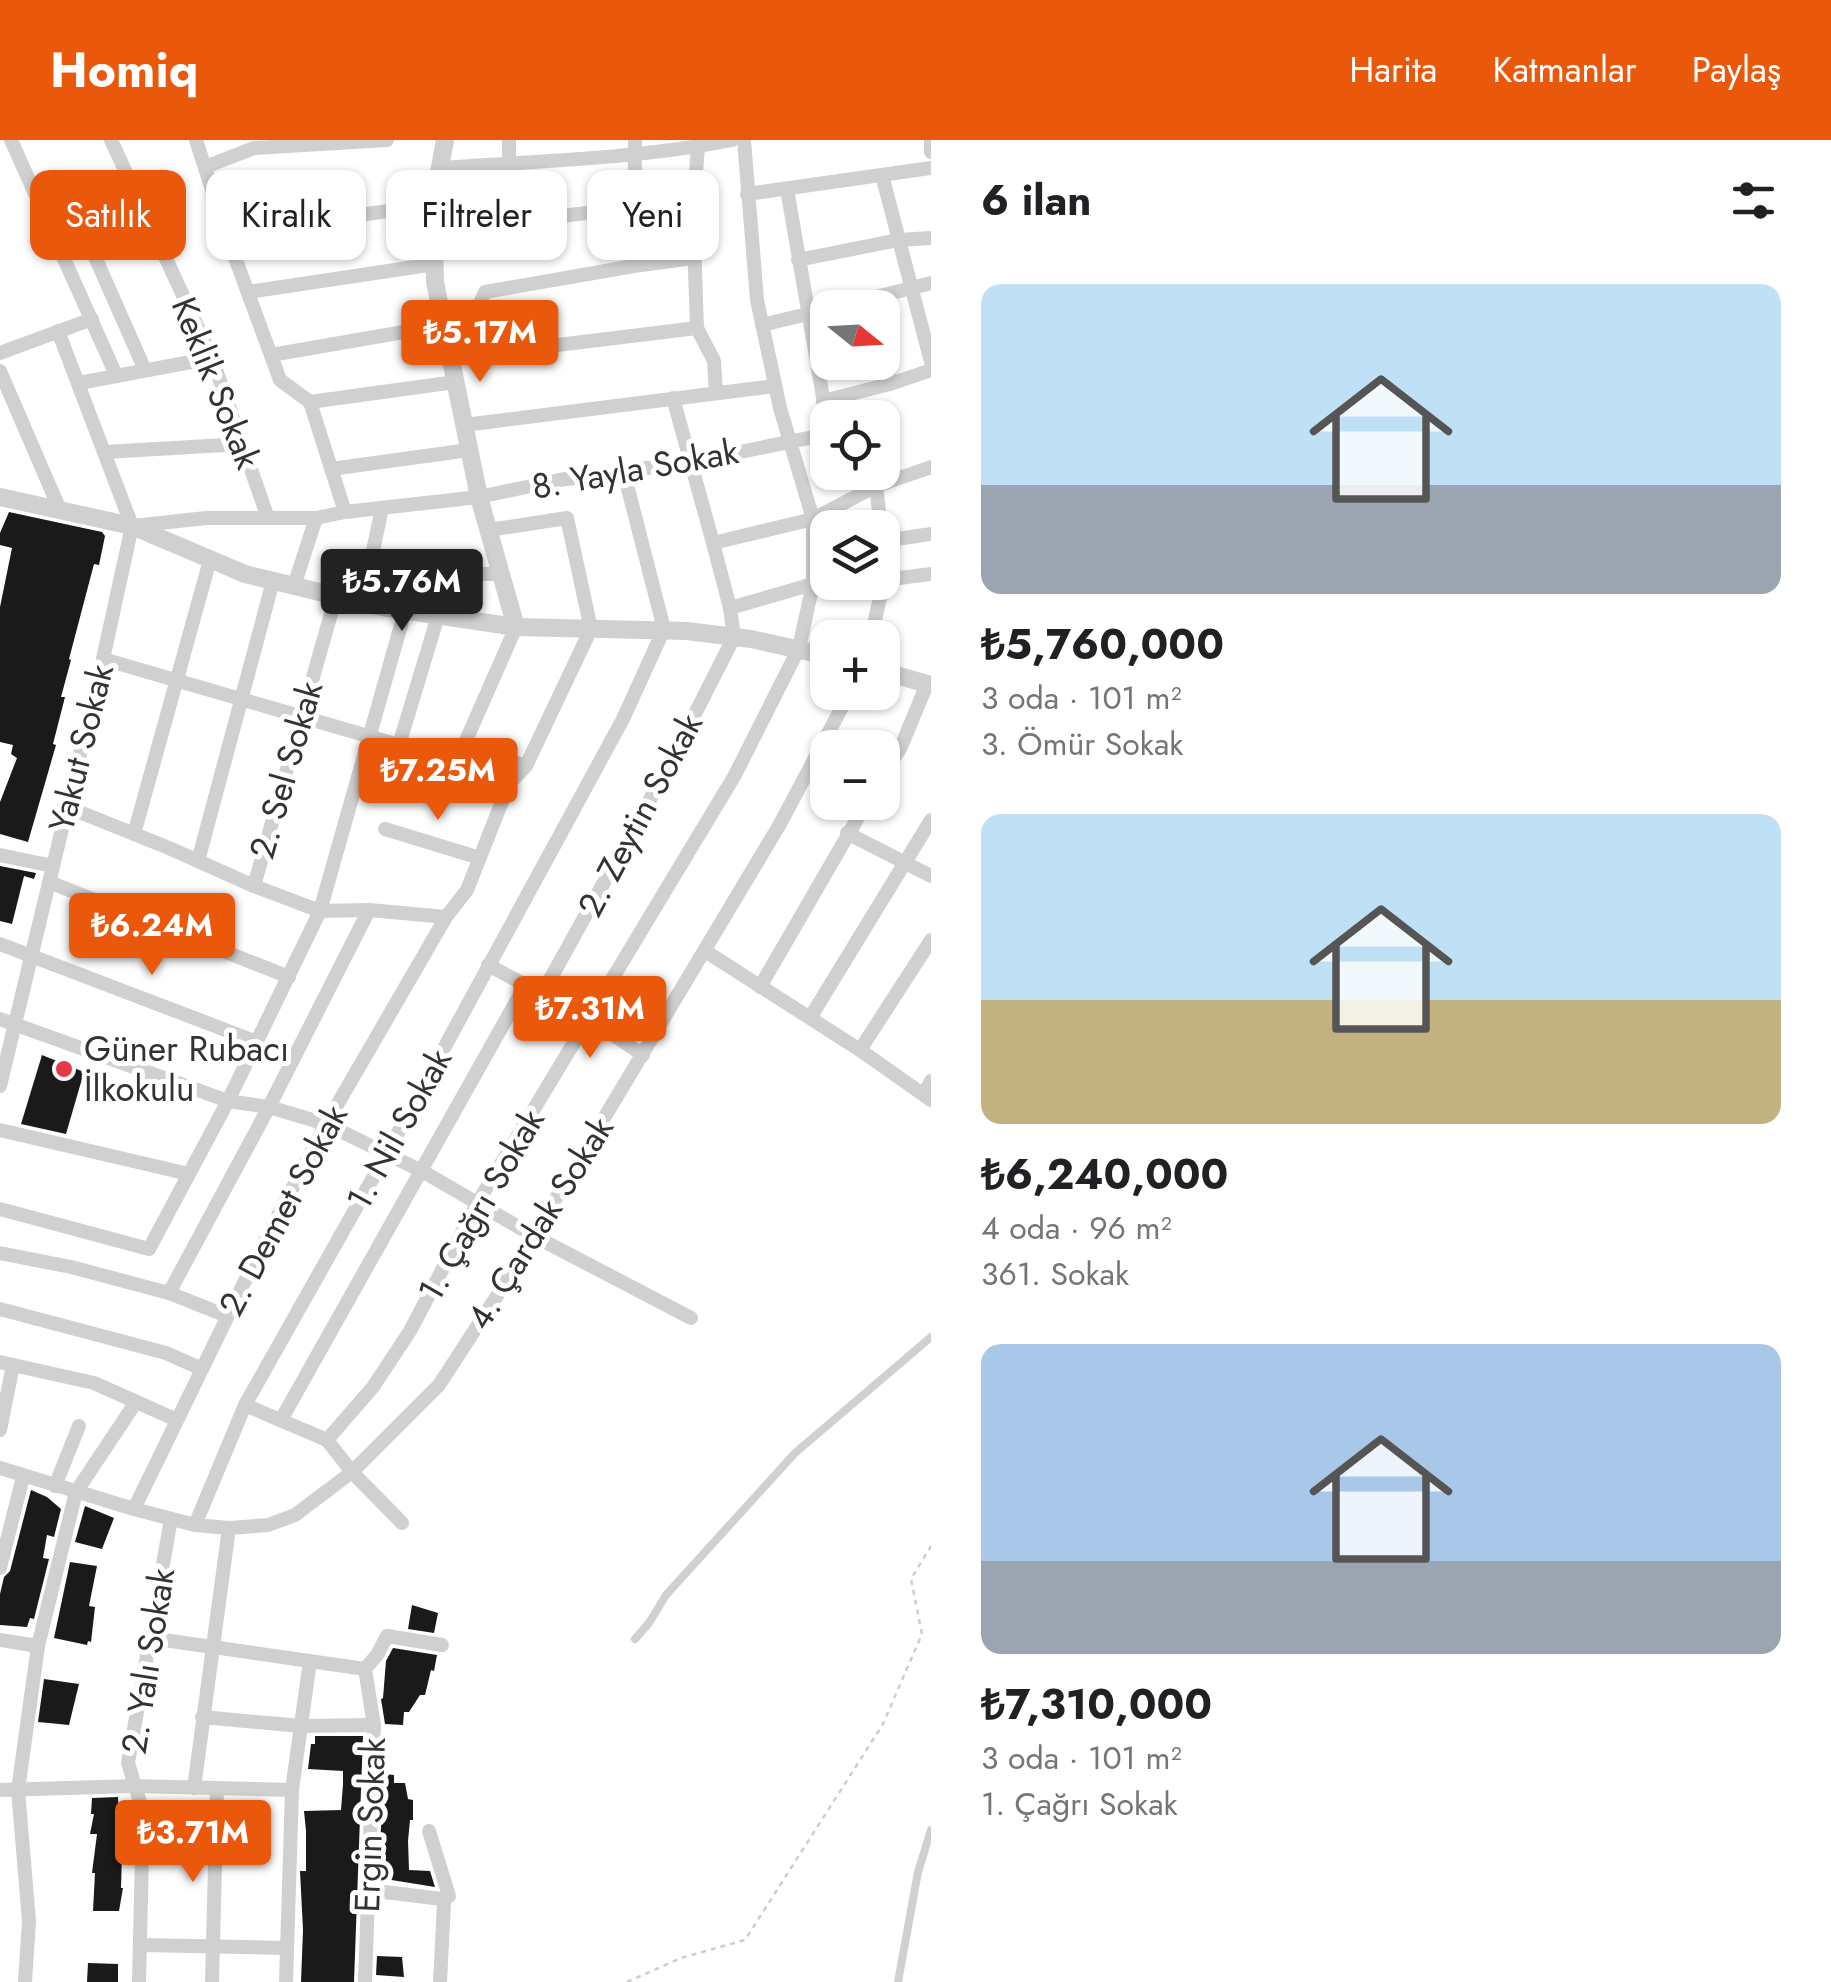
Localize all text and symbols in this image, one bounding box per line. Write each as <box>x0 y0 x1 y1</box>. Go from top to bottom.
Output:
text: Homiq <box>50 36 198 105</box>
text: Harita <box>1349 45 1437 95</box>
text: Katmanlar <box>1492 45 1637 95</box>
text: Paylaş <box>1692 45 1781 95</box>
chip: Satılık <box>30 170 186 260</box>
chip: Kiralık <box>206 170 366 260</box>
chip: Filtreler <box>386 170 567 260</box>
chip: Yeni <box>587 170 719 260</box>
text: 6 ilan <box>981 170 1091 231</box>
icon: filters <box>1726 173 1781 228</box>
street label: Keklik Sokak <box>159 290 273 477</box>
north arrow <box>810 290 900 380</box>
map controls <box>810 290 900 820</box>
pin: ₺5.17M <box>399 300 561 385</box>
text: ₺5.17M <box>423 309 537 355</box>
icon: home <box>1291 349 1471 529</box>
button: locate <box>810 400 900 490</box>
street label: 8. Yayla Sokak <box>528 426 743 512</box>
button: layers <box>810 510 900 600</box>
pin: ₺5.76M <box>321 549 483 634</box>
text: ₺5.76M <box>343 558 461 604</box>
text: ₺5,760,000 <box>981 614 1224 675</box>
button: + <box>810 620 900 710</box>
street label: Yakut Sokak <box>36 658 126 837</box>
street label: 2. Sel Sokak <box>237 675 335 865</box>
text: 3 oda · 101 m² <box>981 675 1182 721</box>
street label: 2. Zeytin Sokak <box>565 704 715 926</box>
text: 3. Ömür Sokak <box>981 721 1183 767</box>
button: − <box>810 730 900 820</box>
pin: ₺7.25M <box>357 738 519 823</box>
text: ₺7.25M <box>381 747 495 793</box>
icon: home <box>1291 879 1471 1059</box>
pin: ₺6.24M <box>71 893 233 978</box>
text: ₺6.24M <box>91 902 213 948</box>
pin: ₺7.31M <box>509 976 671 1061</box>
text: ₺7.31M <box>535 985 645 1031</box>
place label: Güner Rubacı İlkokulu <box>84 1024 289 1114</box>
street label: 1. Nil Sokak <box>334 1039 464 1219</box>
marker: Güner Rubacı İlkokulu <box>53 1058 75 1080</box>
street label: 2. Demet Sokak <box>206 1095 360 1325</box>
street label: 1. Çağrı Sokak <box>406 1099 557 1311</box>
street label: 4. Çardak Sokak <box>454 1106 626 1339</box>
text: ₺6,240,000 <box>981 1144 1228 1205</box>
text: 4 oda · 96 m² <box>981 1205 1172 1251</box>
text: 361. Sokak <box>981 1251 1129 1297</box>
icon: home <box>1291 1409 1471 1589</box>
street label: 2. Yalı Sokak <box>109 1564 187 1757</box>
text: ₺7,310,000 <box>981 1674 1212 1735</box>
text: 3 oda · 101 m² <box>981 1735 1182 1781</box>
street label: Ergin Sokak <box>342 1736 398 1913</box>
text: 1. Çağrı Sokak <box>981 1781 1178 1827</box>
pin: ₺3.71M <box>112 1800 274 1885</box>
text: ₺3.71M <box>137 1809 249 1855</box>

